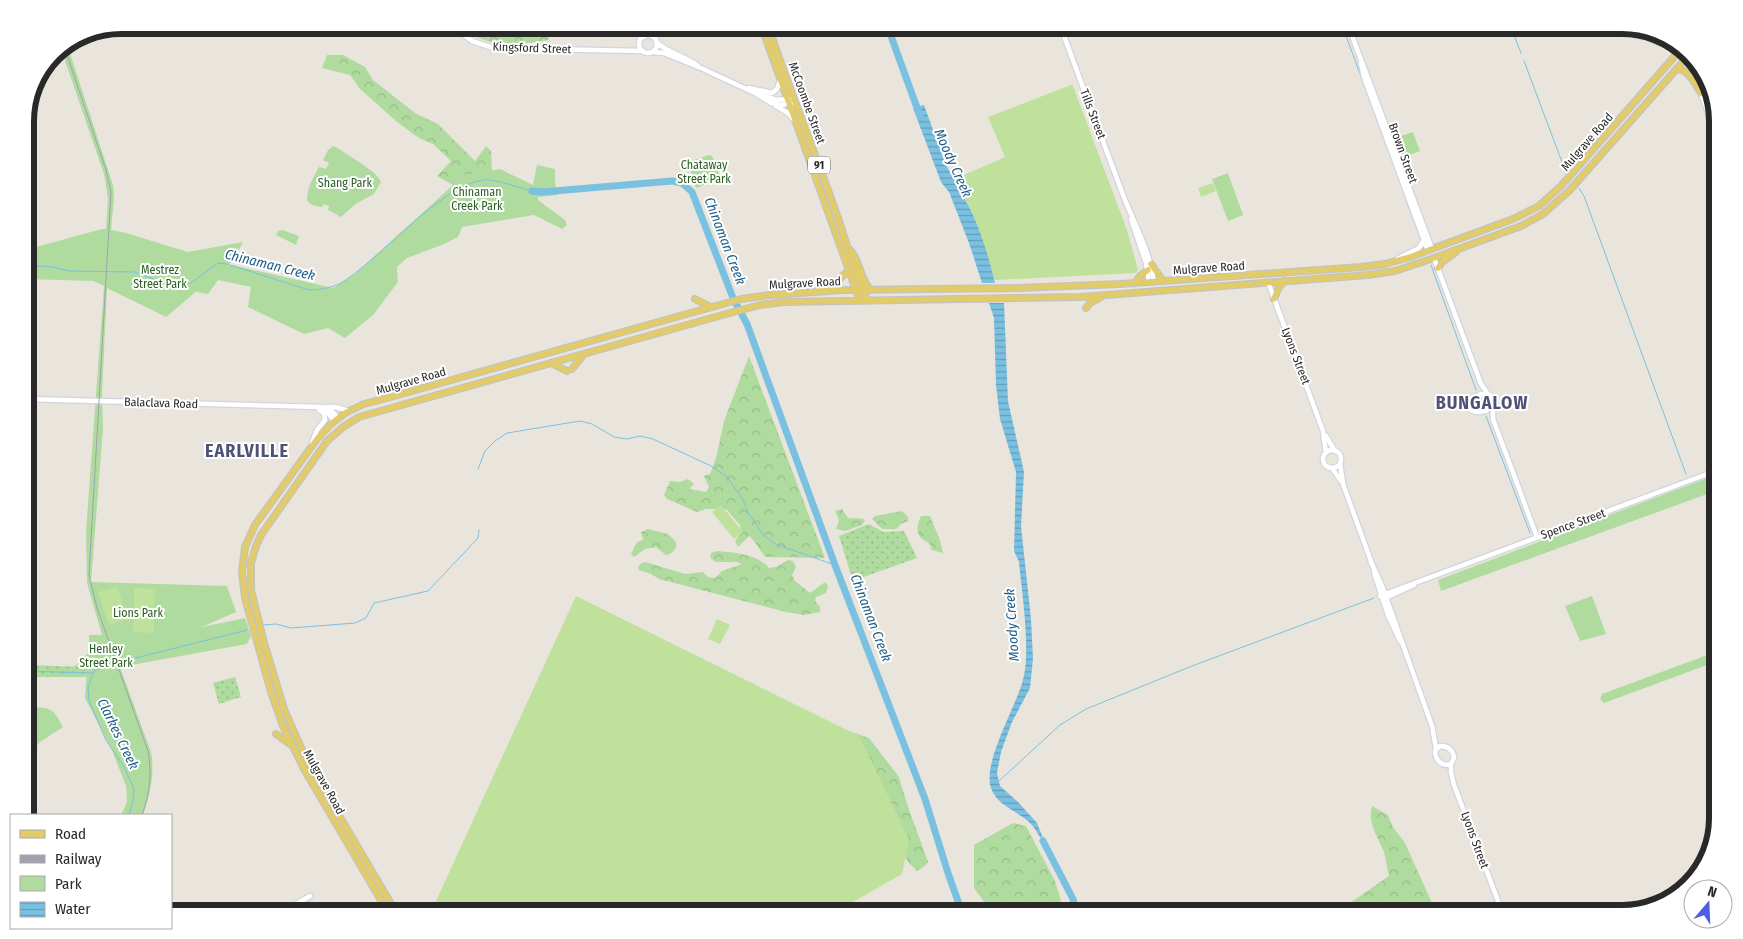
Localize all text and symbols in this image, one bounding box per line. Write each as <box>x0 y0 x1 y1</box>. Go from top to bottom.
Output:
street label: Kingsford Street <box>492 40 572 56</box>
street label: McCoombe Street <box>786 60 828 146</box>
street label: Tills Street <box>1077 87 1109 141</box>
street label: Mulgrave Road <box>1558 110 1616 174</box>
street label: Brown Street <box>1386 121 1420 185</box>
water label: Moody Creek <box>930 126 976 200</box>
road number: 91 <box>808 156 830 174</box>
park label: Chataway Street Park <box>677 158 731 186</box>
park label: Shang Park <box>318 176 373 190</box>
park label: Chinaman Creek Park <box>451 185 503 213</box>
water label: Chinaman Creek <box>701 195 749 287</box>
water label: Chinaman Creek <box>223 246 317 284</box>
street label: Mulgrave Road <box>1173 259 1245 277</box>
park label: Mestrez Street Park <box>133 263 187 291</box>
street label: Mulgrave Road <box>769 274 841 292</box>
street label: Lyons Street <box>1279 326 1313 387</box>
street label: Mulgrave Road <box>374 364 448 398</box>
district label: BUNGALOW <box>1436 392 1528 414</box>
street label: Balaclava Road <box>124 395 198 411</box>
district label: EARLVILLE <box>205 440 289 462</box>
street label: Spence Street <box>1539 506 1607 542</box>
water label: Chinaman Creek <box>847 572 895 664</box>
water label: Moody Creek <box>1001 588 1023 662</box>
park label: Lions Park <box>113 606 164 620</box>
park label: Henley Street Park <box>79 642 133 670</box>
water label: Clarkes Creek <box>94 696 143 772</box>
street label: Mulgrave Road <box>300 747 348 817</box>
street label: Lyons Street <box>1458 809 1492 871</box>
legend <box>10 814 172 929</box>
text: Road <box>55 825 86 843</box>
text: Railway <box>55 850 102 868</box>
text: Park <box>55 875 82 893</box>
north arrow <box>1683 879 1733 929</box>
text: N <box>1705 883 1719 902</box>
text: Water <box>55 900 91 918</box>

